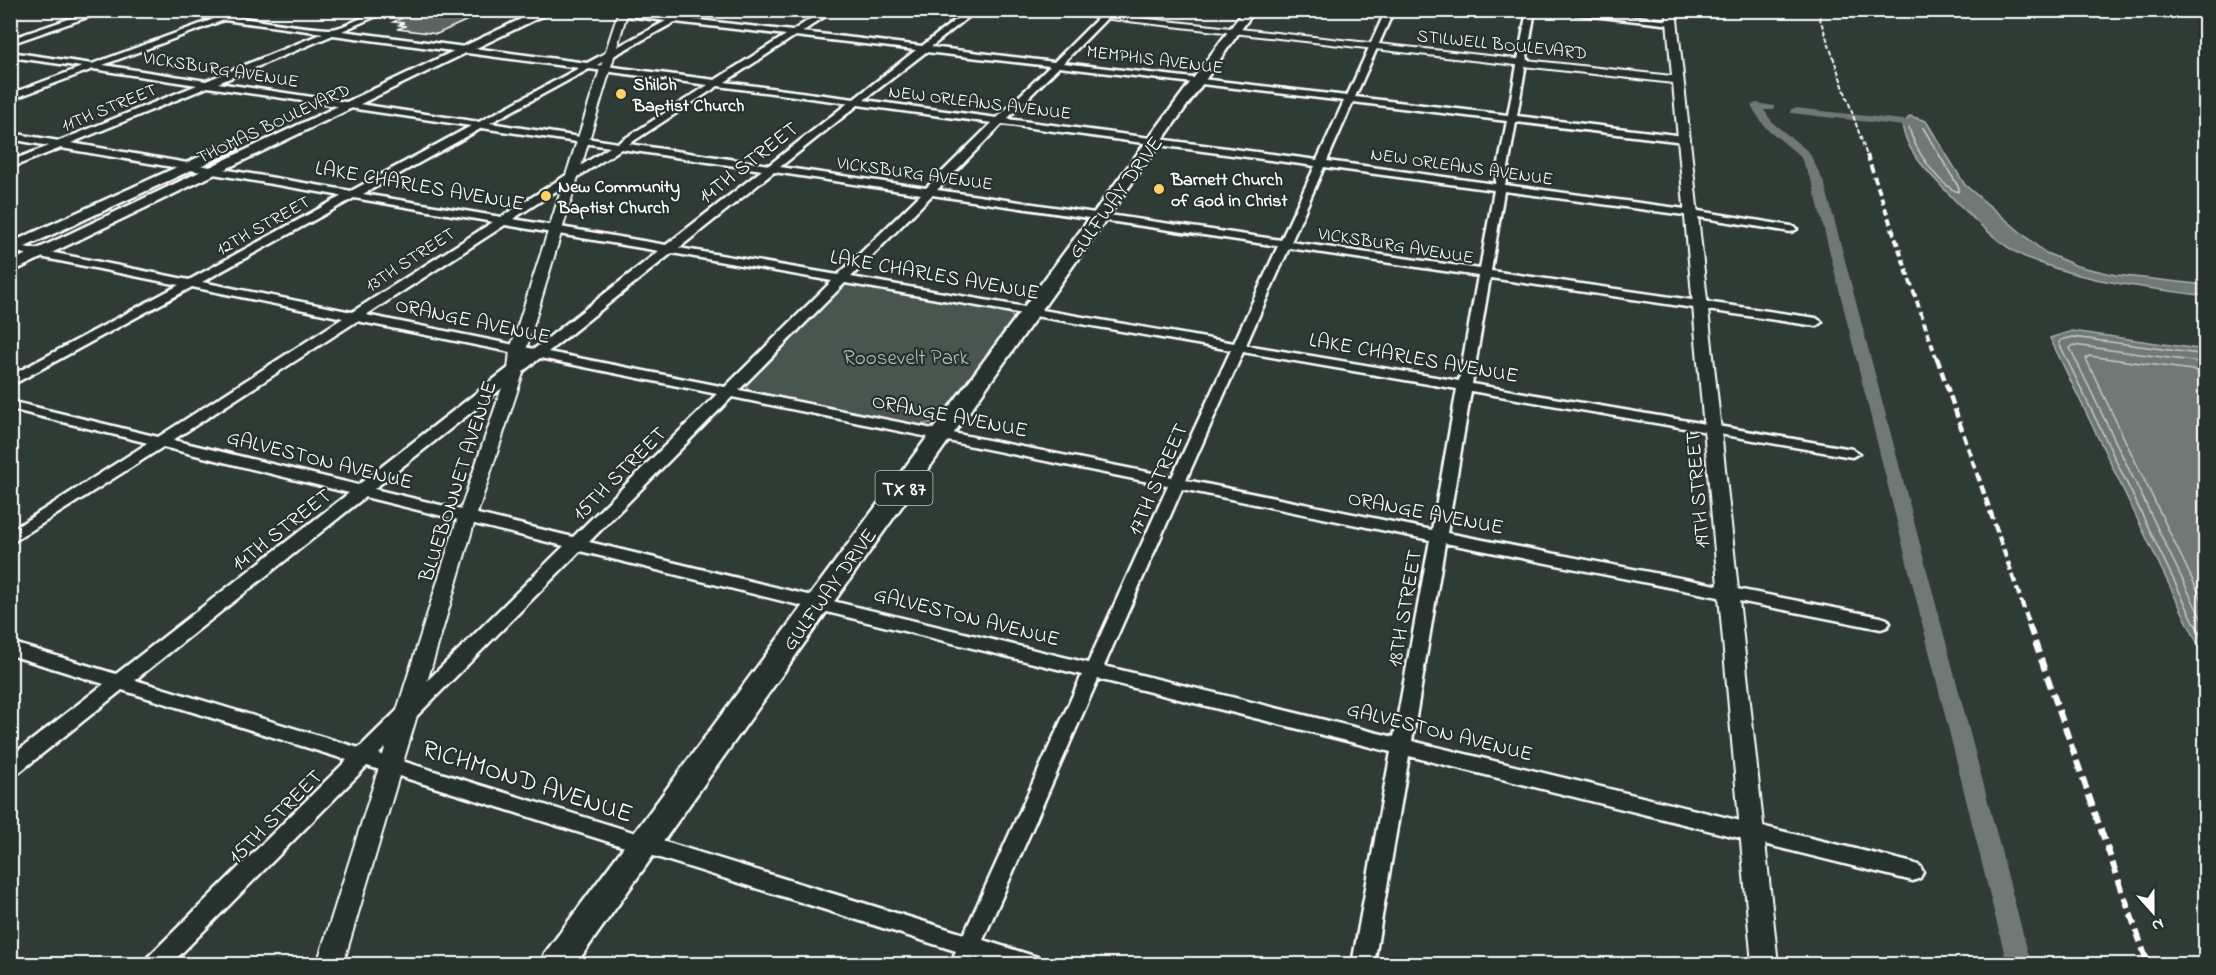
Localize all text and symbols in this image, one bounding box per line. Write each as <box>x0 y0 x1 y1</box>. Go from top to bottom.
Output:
street label: STILWELL BOULEVARD <box>1415 24 1588 68</box>
street label: MEMPHIS AVENUE <box>1085 40 1225 82</box>
street label: VICKSBURG AVENUE <box>140 46 300 96</box>
place label: Shiloh Baptist Church <box>632 73 745 120</box>
street label: 11TH STREET <box>58 78 161 140</box>
street label: THOMAS BOULEVARD <box>193 78 355 172</box>
street label: NEW ORLEANS AVENUE <box>887 80 1073 128</box>
marker: Shiloh Baptist Church <box>614 87 628 101</box>
street label: 14TH STREET <box>693 115 806 212</box>
street label: GULFWAY DRIVE <box>1062 131 1171 266</box>
street label: NEW ORLEANS AVENUE <box>1369 142 1555 194</box>
street label: VICKSBURG AVENUE <box>834 151 994 199</box>
street label: LAKE CHARLES AVENUE <box>313 154 527 220</box>
place label: Barnett Church of God in Christ <box>1170 168 1289 215</box>
place label: New Community Baptist Church <box>557 175 680 222</box>
marker: Barnett Church of God in Christ <box>1152 182 1166 196</box>
marker: New Community Baptist Church <box>539 189 553 203</box>
street label: 12TH STREET <box>212 190 316 263</box>
street label: 13TH STREET <box>361 222 461 299</box>
street label: VICKSBURG AVENUE <box>1315 222 1475 272</box>
street label: LAKE CHARLES AVENUE <box>828 243 1042 309</box>
street label: ORANGE AVENUE <box>392 291 553 353</box>
street label: LAKE CHARLES AVENUE <box>1307 326 1521 392</box>
park label: Roosevelt Park <box>843 344 970 374</box>
street label: BLUEBONNET AVENUE <box>412 377 506 587</box>
street label: ORANGE AVENUE <box>869 387 1030 447</box>
street label: 17TH STREET <box>1121 419 1197 540</box>
street label: 15TH STREET <box>566 420 674 528</box>
street label: GALVESTON AVENUE <box>223 423 416 499</box>
street label: 19TH STREET <box>1679 430 1719 549</box>
road number: TX 87 <box>876 471 932 505</box>
street label: 14TH STREET <box>226 482 339 579</box>
street label: ORANGE AVENUE <box>1345 484 1506 544</box>
street label: GULFWAY DRIVE <box>776 523 885 658</box>
street label: 18TH STREET <box>1381 547 1431 669</box>
street label: GALVESTON AVENUE <box>870 580 1063 656</box>
street label: GALVESTON AVENUE <box>1343 695 1536 771</box>
street label: RICHMOND AVENUE <box>417 731 637 835</box>
street label: 15TH STREET <box>222 763 330 871</box>
north arrow <box>2123 882 2183 942</box>
text: N <box>2148 911 2167 937</box>

